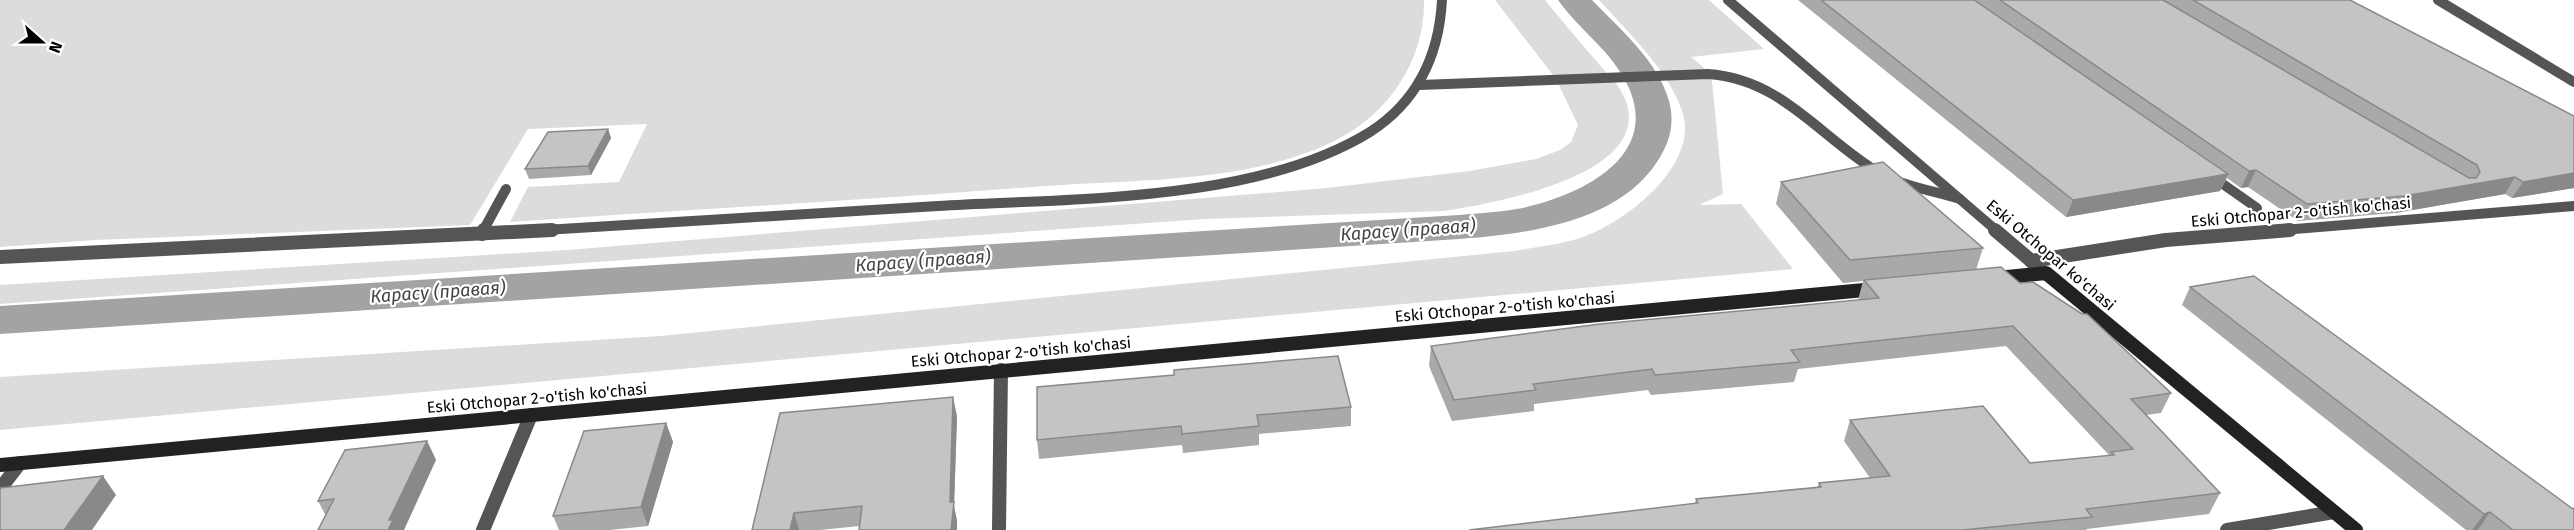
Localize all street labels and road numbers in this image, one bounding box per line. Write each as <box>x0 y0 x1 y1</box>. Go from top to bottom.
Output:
street label: Eski Otchopar 2-o'tish ko'chasi <box>2190 193 2412 231</box>
street label: Eski Otchopar ko'chasi <box>1983 196 2119 314</box>
street label: Eski Otchopar 2-o'tish ko'chasi <box>1394 288 1616 326</box>
street label: Eski Otchopar 2-o'tish ko'chasi <box>910 333 1132 371</box>
street label: Eski Otchopar 2-o'tish ko'chasi <box>426 379 648 417</box>

